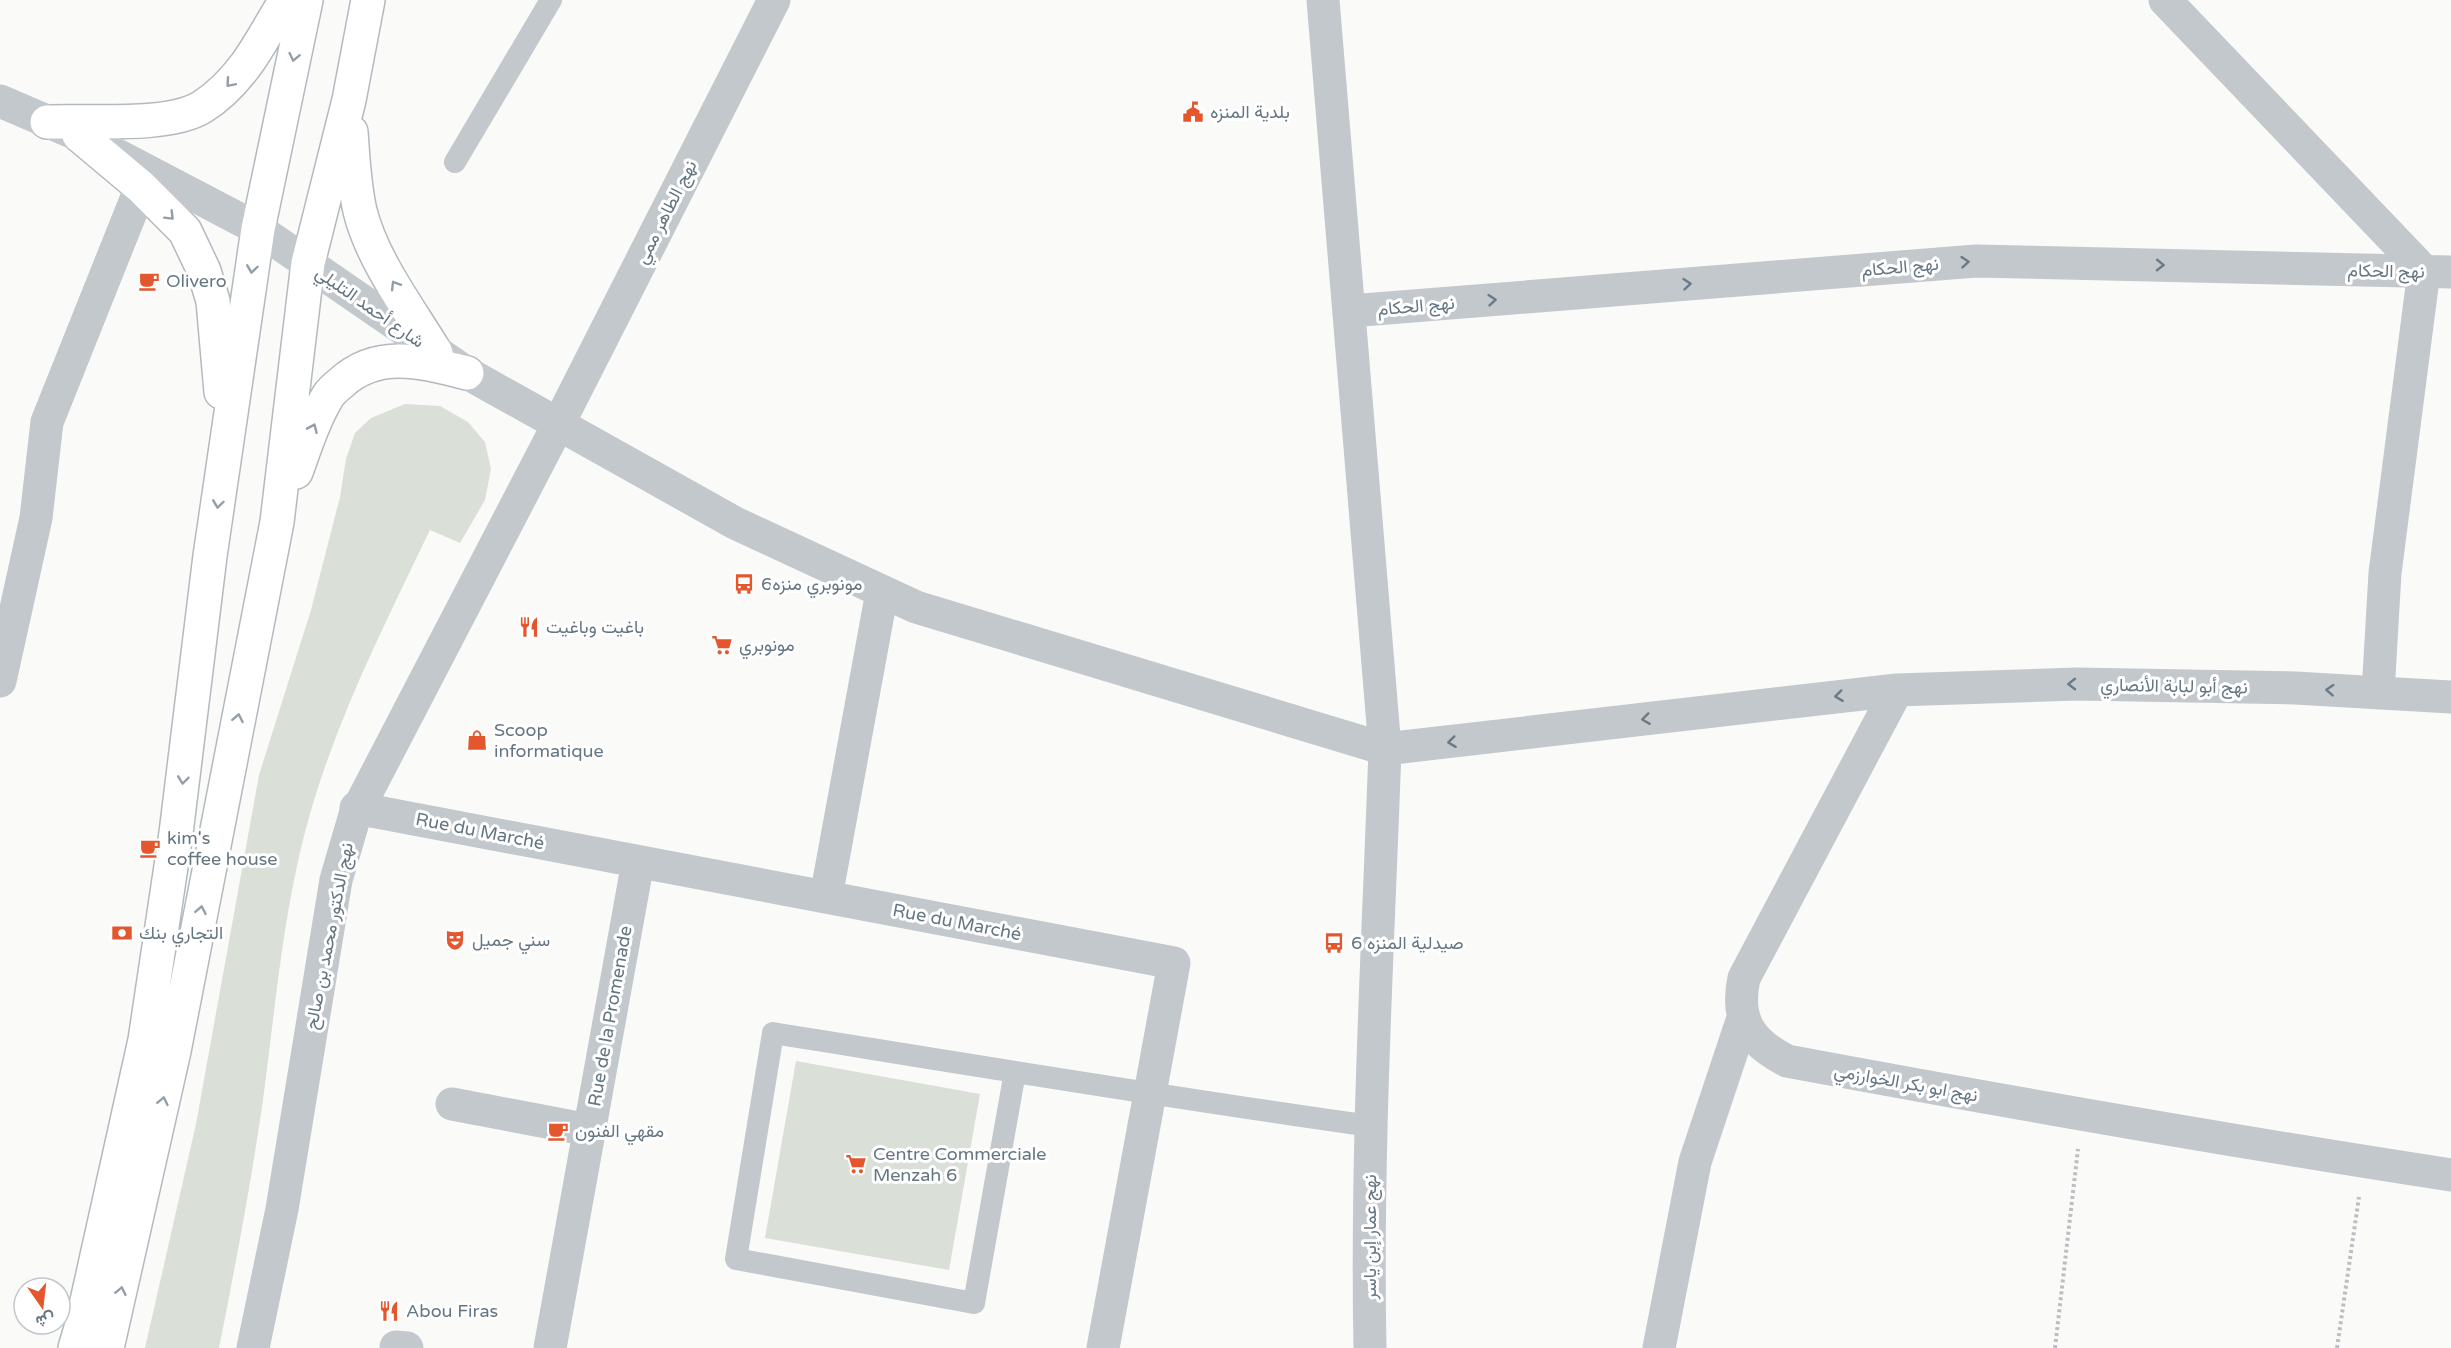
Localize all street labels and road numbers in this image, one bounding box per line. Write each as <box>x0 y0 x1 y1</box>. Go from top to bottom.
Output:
street label: نهج الطاهر ممي <box>630 156 705 269</box>
street label: نهج الحكام <box>1860 253 1940 282</box>
street label: نهج الحكام <box>2347 259 2425 284</box>
street label: شارع أحمد التليلي <box>309 261 429 356</box>
street label: نهج الحكام <box>1376 292 1456 321</box>
street label: نهج أبو لبابة الأنصاري <box>2100 674 2248 702</box>
street label: Rue du Marché <box>414 808 546 854</box>
street label: نهج الدكتور محمد بن صالح <box>300 841 359 1032</box>
street label: Rue du Marché <box>891 899 1023 945</box>
street label: Rue de la Promenade <box>583 924 637 1108</box>
street label: نهج ابو بكر الخوارزمي <box>1832 1060 1980 1110</box>
street label: نهج عمار إبن ياسر <box>1359 1174 1382 1301</box>

